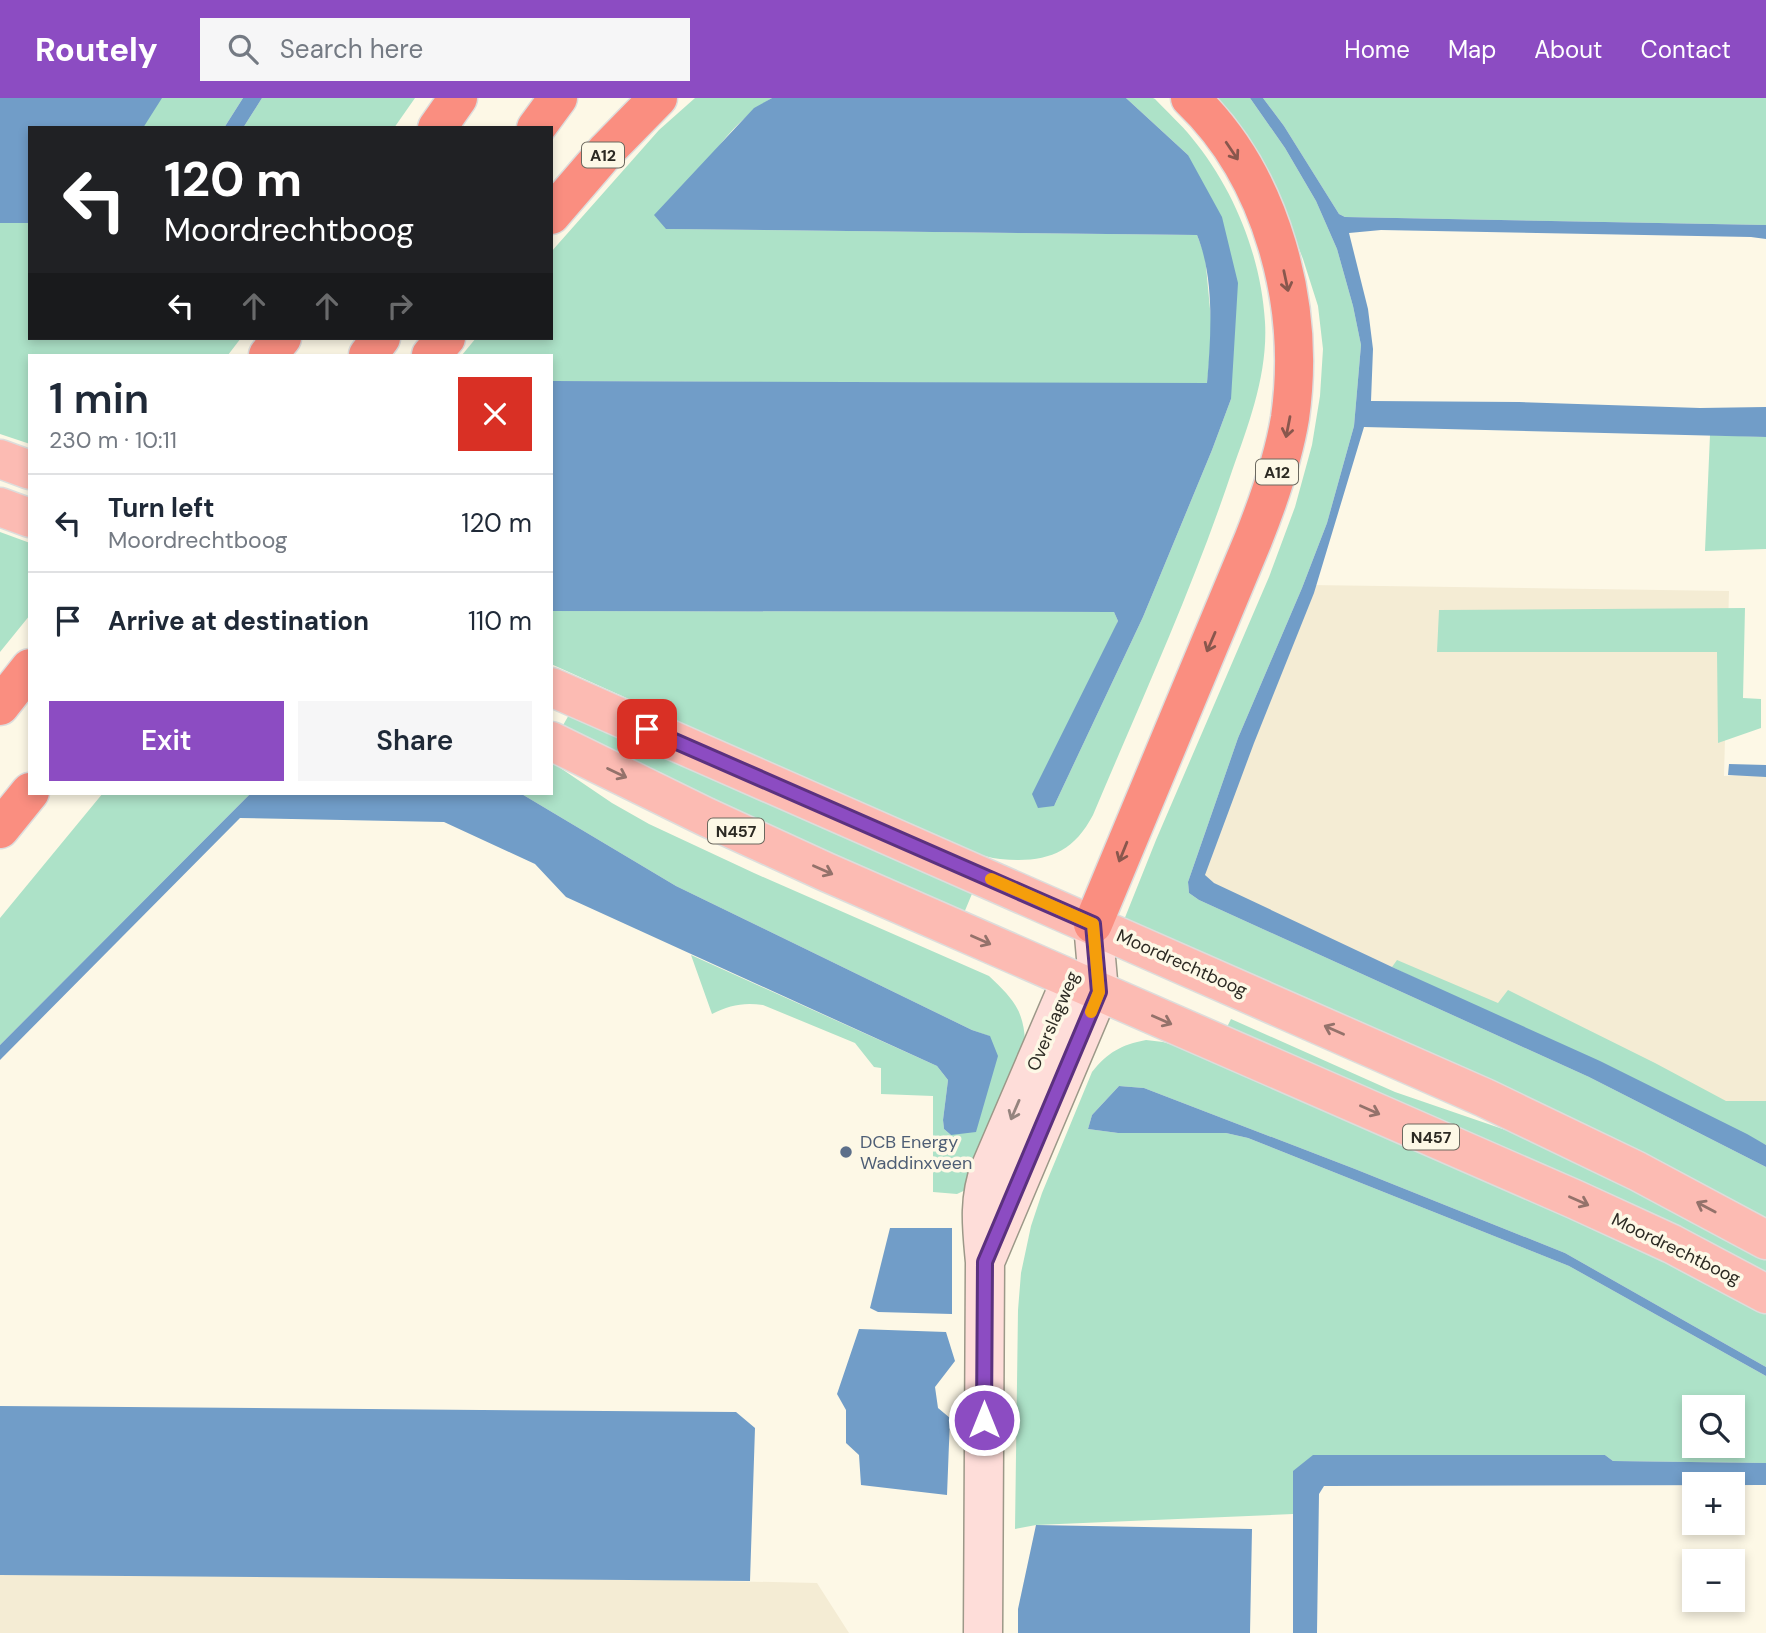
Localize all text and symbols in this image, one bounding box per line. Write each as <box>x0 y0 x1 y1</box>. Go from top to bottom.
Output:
search box <box>200 18 690 81</box>
text: Routely <box>35 28 158 71</box>
icon: search <box>224 30 262 68</box>
text: Search here <box>280 32 423 66</box>
text: Home <box>1344 34 1410 65</box>
text: Map <box>1448 34 1496 65</box>
text: About <box>1534 34 1603 65</box>
text: Contact <box>1641 34 1731 65</box>
one-way arrow <box>1225 141 1239 160</box>
road number: A12 <box>582 142 624 167</box>
text: 120 m <box>164 147 302 211</box>
icon: left <box>49 154 140 245</box>
text: Moordrechtboog <box>164 209 414 251</box>
one-way arrow <box>1279 269 1293 292</box>
icon: left <box>162 287 200 325</box>
icon: ahead <box>235 287 273 325</box>
icon: ahead <box>308 287 346 325</box>
icon: right <box>381 287 419 325</box>
text: 1 min <box>49 371 149 426</box>
button: close <box>458 377 532 451</box>
one-way arrow <box>1280 415 1294 438</box>
text: 230 m · 10:11 <box>49 425 177 455</box>
road number: A12 <box>1256 460 1298 484</box>
text: Turn left <box>108 491 215 525</box>
icon: left <box>49 504 87 542</box>
text: 120 m <box>461 506 532 540</box>
text: Moordrechtboog <box>108 525 288 555</box>
icon: arrive <box>49 602 87 640</box>
text: Arrive at destination <box>108 604 369 638</box>
text: 110 m <box>468 604 532 638</box>
one-way arrow <box>1204 631 1217 653</box>
pin <box>617 699 677 759</box>
button: Exit <box>49 701 284 781</box>
button: Share <box>298 701 532 781</box>
icon: arrive <box>628 710 666 748</box>
one-way arrow <box>606 767 627 781</box>
road number: N457 <box>708 818 764 844</box>
one-way arrow <box>1115 841 1128 863</box>
one-way arrow <box>811 864 833 877</box>
street label: Moordrechtboog <box>1113 923 1251 1003</box>
one-way arrow <box>970 934 991 947</box>
street label: Overslagweg <box>1021 967 1085 1075</box>
one-way arrow <box>1150 1014 1172 1027</box>
one-way arrow <box>1323 1023 1345 1036</box>
one-way arrow <box>1008 1099 1021 1120</box>
one-way arrow <box>1359 1104 1380 1117</box>
road number: N457 <box>1403 1124 1459 1149</box>
place label: DCB Energy Waddinxveen <box>860 1130 972 1175</box>
marker: DCB Energy Waddinxveen <box>838 1144 854 1160</box>
one-way arrow <box>1568 1195 1589 1208</box>
one-way arrow <box>1696 1200 1717 1213</box>
street label: Moordrechtboog <box>1608 1207 1744 1291</box>
position arrow <box>947 1383 1021 1457</box>
map controls <box>1682 1395 1745 1612</box>
button: search <box>1682 1395 1745 1458</box>
button: + <box>1682 1472 1745 1535</box>
button: − <box>1682 1549 1745 1612</box>

